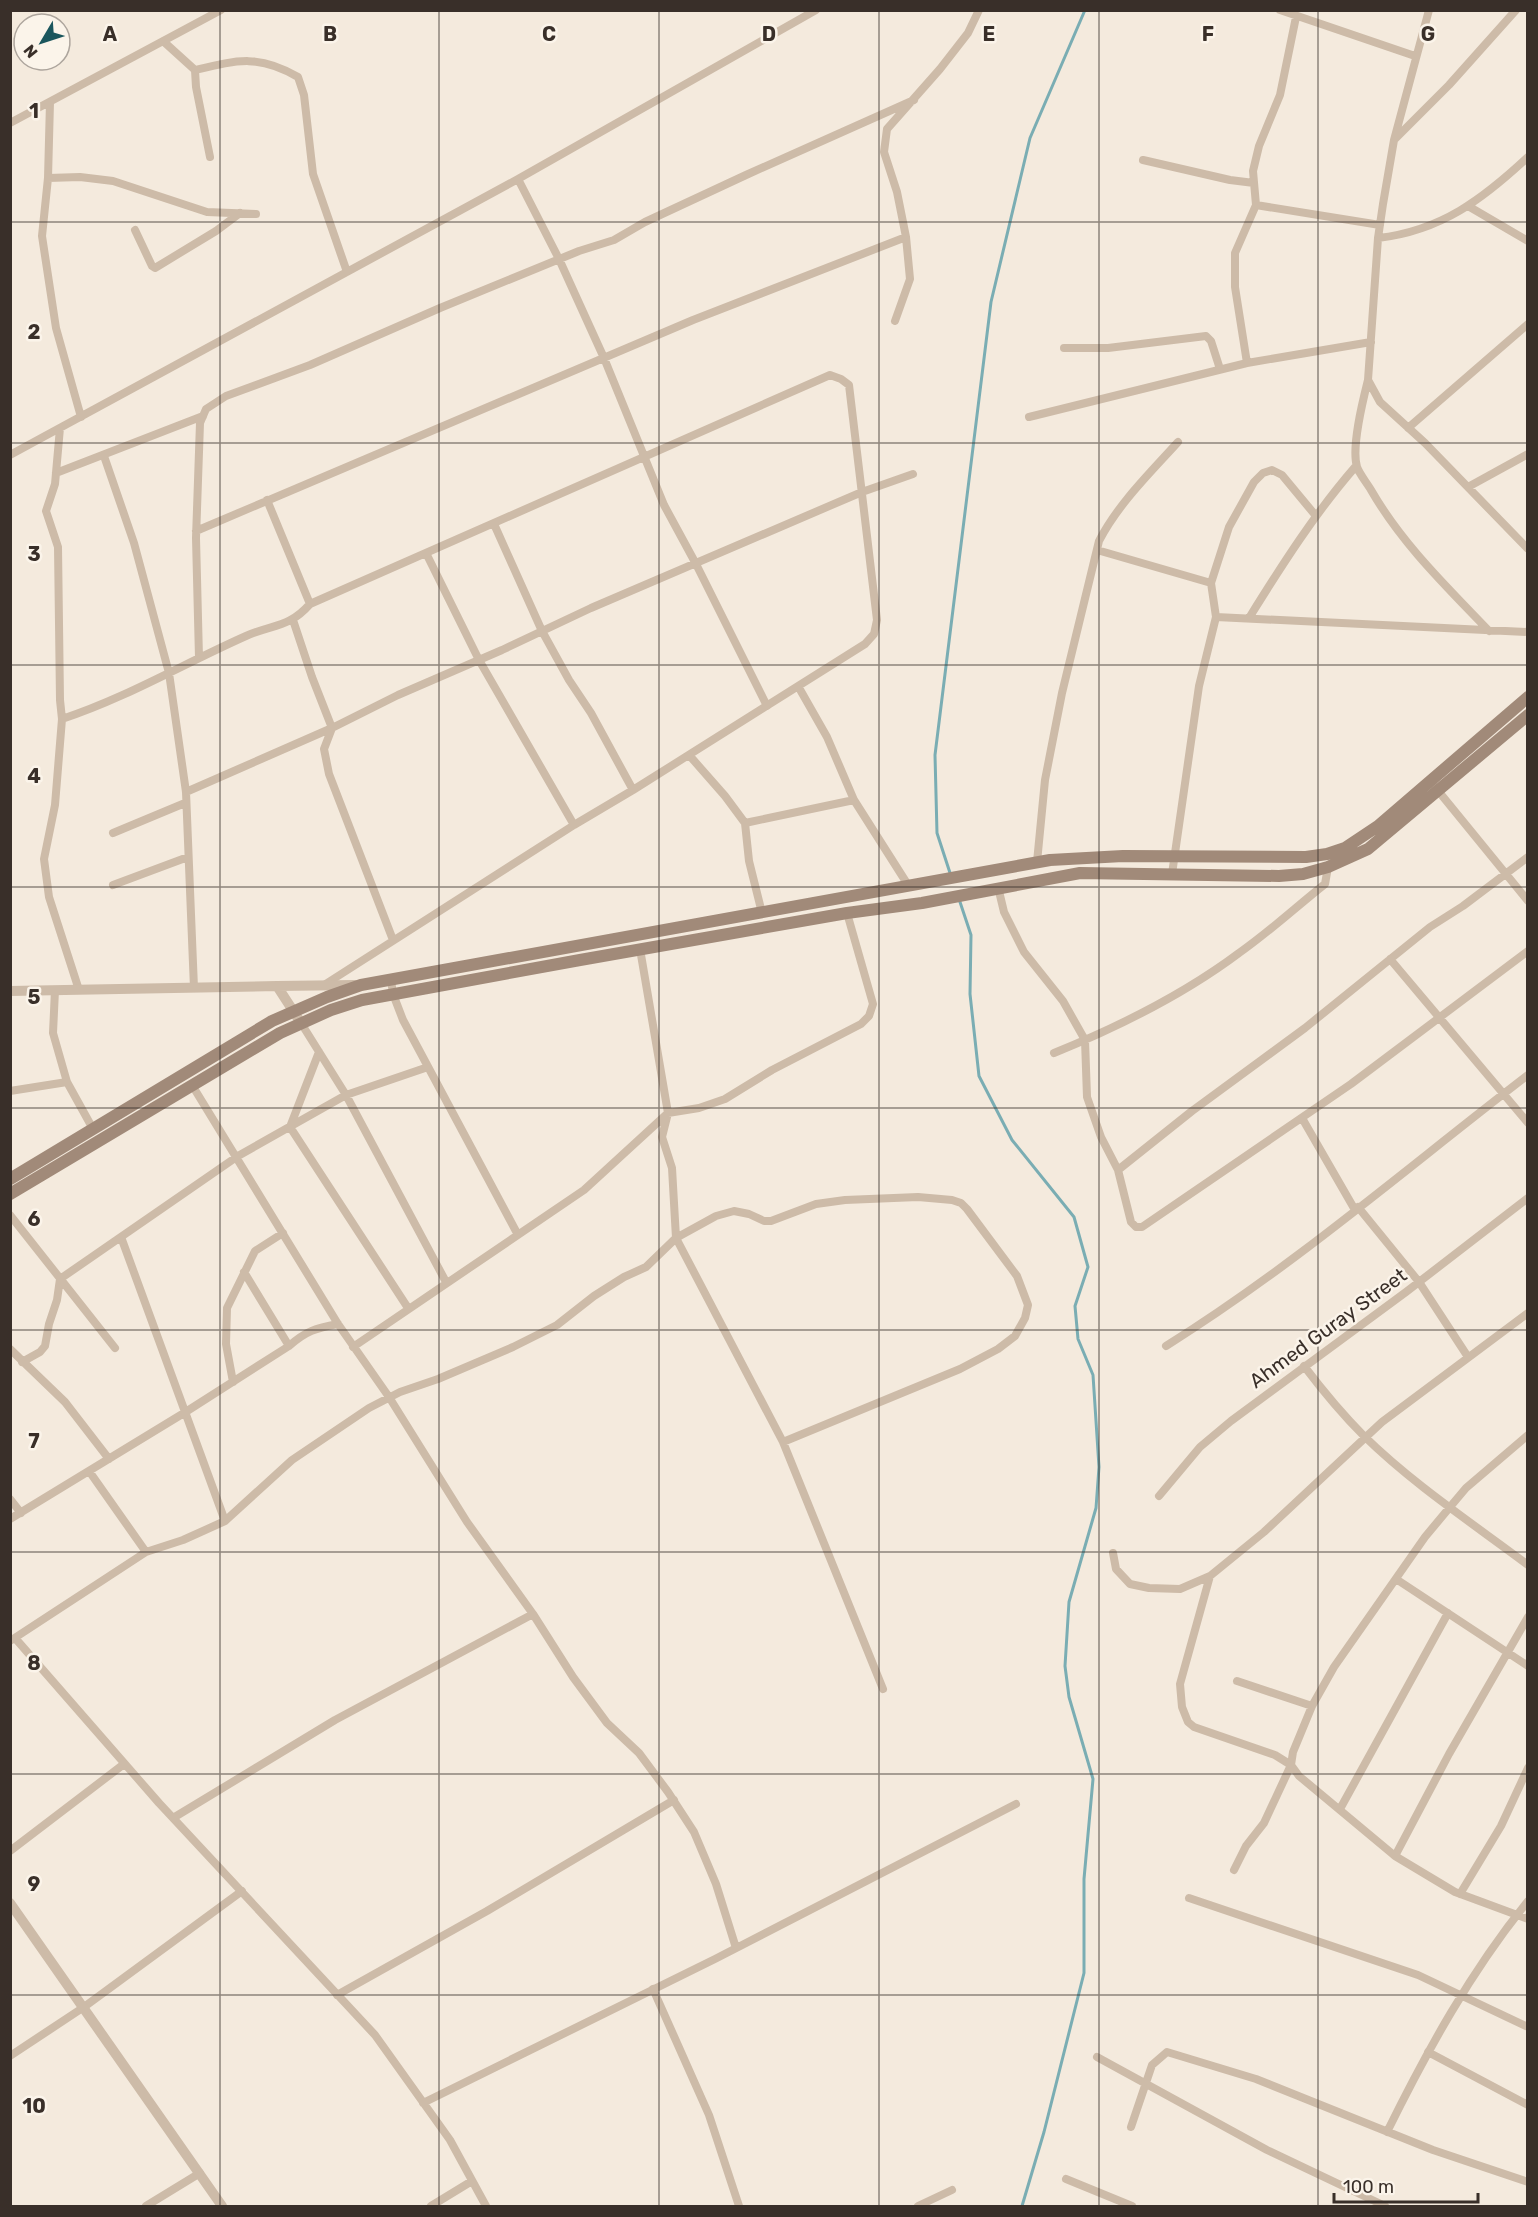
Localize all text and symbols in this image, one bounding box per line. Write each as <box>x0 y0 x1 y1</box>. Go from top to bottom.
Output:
north arrow <box>12 12 72 72</box>
text: A <box>103 22 118 46</box>
text: B <box>323 22 337 46</box>
text: C <box>542 22 556 46</box>
text: D <box>762 22 776 46</box>
text: E <box>983 22 995 46</box>
text: F <box>1202 22 1214 46</box>
text: G <box>1421 22 1435 46</box>
text: N <box>20 41 42 62</box>
text: 1 <box>29 99 39 123</box>
text: 2 <box>28 320 41 344</box>
text: 3 <box>27 542 41 566</box>
text: 4 <box>27 764 41 788</box>
text: 5 <box>28 985 41 1009</box>
text: 6 <box>27 1207 41 1231</box>
street label: Ahmed Guray Street <box>1245 1263 1411 1393</box>
text: 7 <box>28 1429 40 1453</box>
text: 8 <box>27 1651 41 1675</box>
text: 9 <box>28 1872 41 1896</box>
text: 10 <box>22 2094 46 2118</box>
scale bar <box>1334 2166 1478 2204</box>
text: 100 m <box>1343 2176 1394 2198</box>

